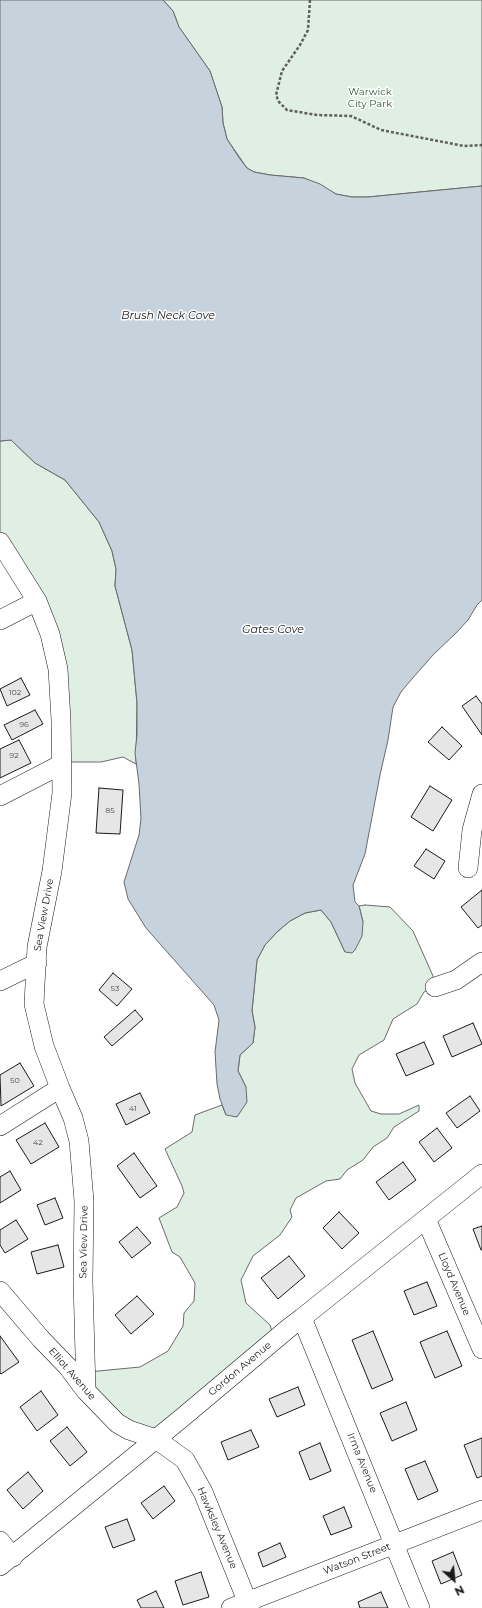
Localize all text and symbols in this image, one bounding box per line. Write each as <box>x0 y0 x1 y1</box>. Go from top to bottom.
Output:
park label: Warwick City Park <box>348 86 392 110</box>
water label: Brush Neck Cove <box>121 309 215 323</box>
water label: Gates Cove <box>242 623 304 637</box>
house number: 102 <box>9 688 21 698</box>
house number: 96 <box>19 720 29 730</box>
house number: 92 <box>9 751 19 761</box>
house number: 85 <box>105 806 115 816</box>
street label: Sea View Drive <box>32 878 56 952</box>
house number: 53 <box>111 984 119 994</box>
house number: 50 <box>10 1076 20 1086</box>
house number: 41 <box>129 1104 137 1114</box>
house number: 42 <box>33 1138 43 1148</box>
street label: Sea View Drive <box>77 1205 91 1279</box>
street label: Lloyd Avenue <box>435 1251 473 1317</box>
street label: Gordon Avenue <box>206 1339 274 1399</box>
street label: Elliot Avenue <box>46 1345 98 1403</box>
street label: Irma Avenue <box>344 1431 380 1495</box>
street label: Hawksley Avenue <box>194 1485 240 1571</box>
street label: Watson Street <box>322 1541 392 1577</box>
north arrow <box>434 1560 474 1600</box>
text: N <box>452 1582 467 1599</box>

